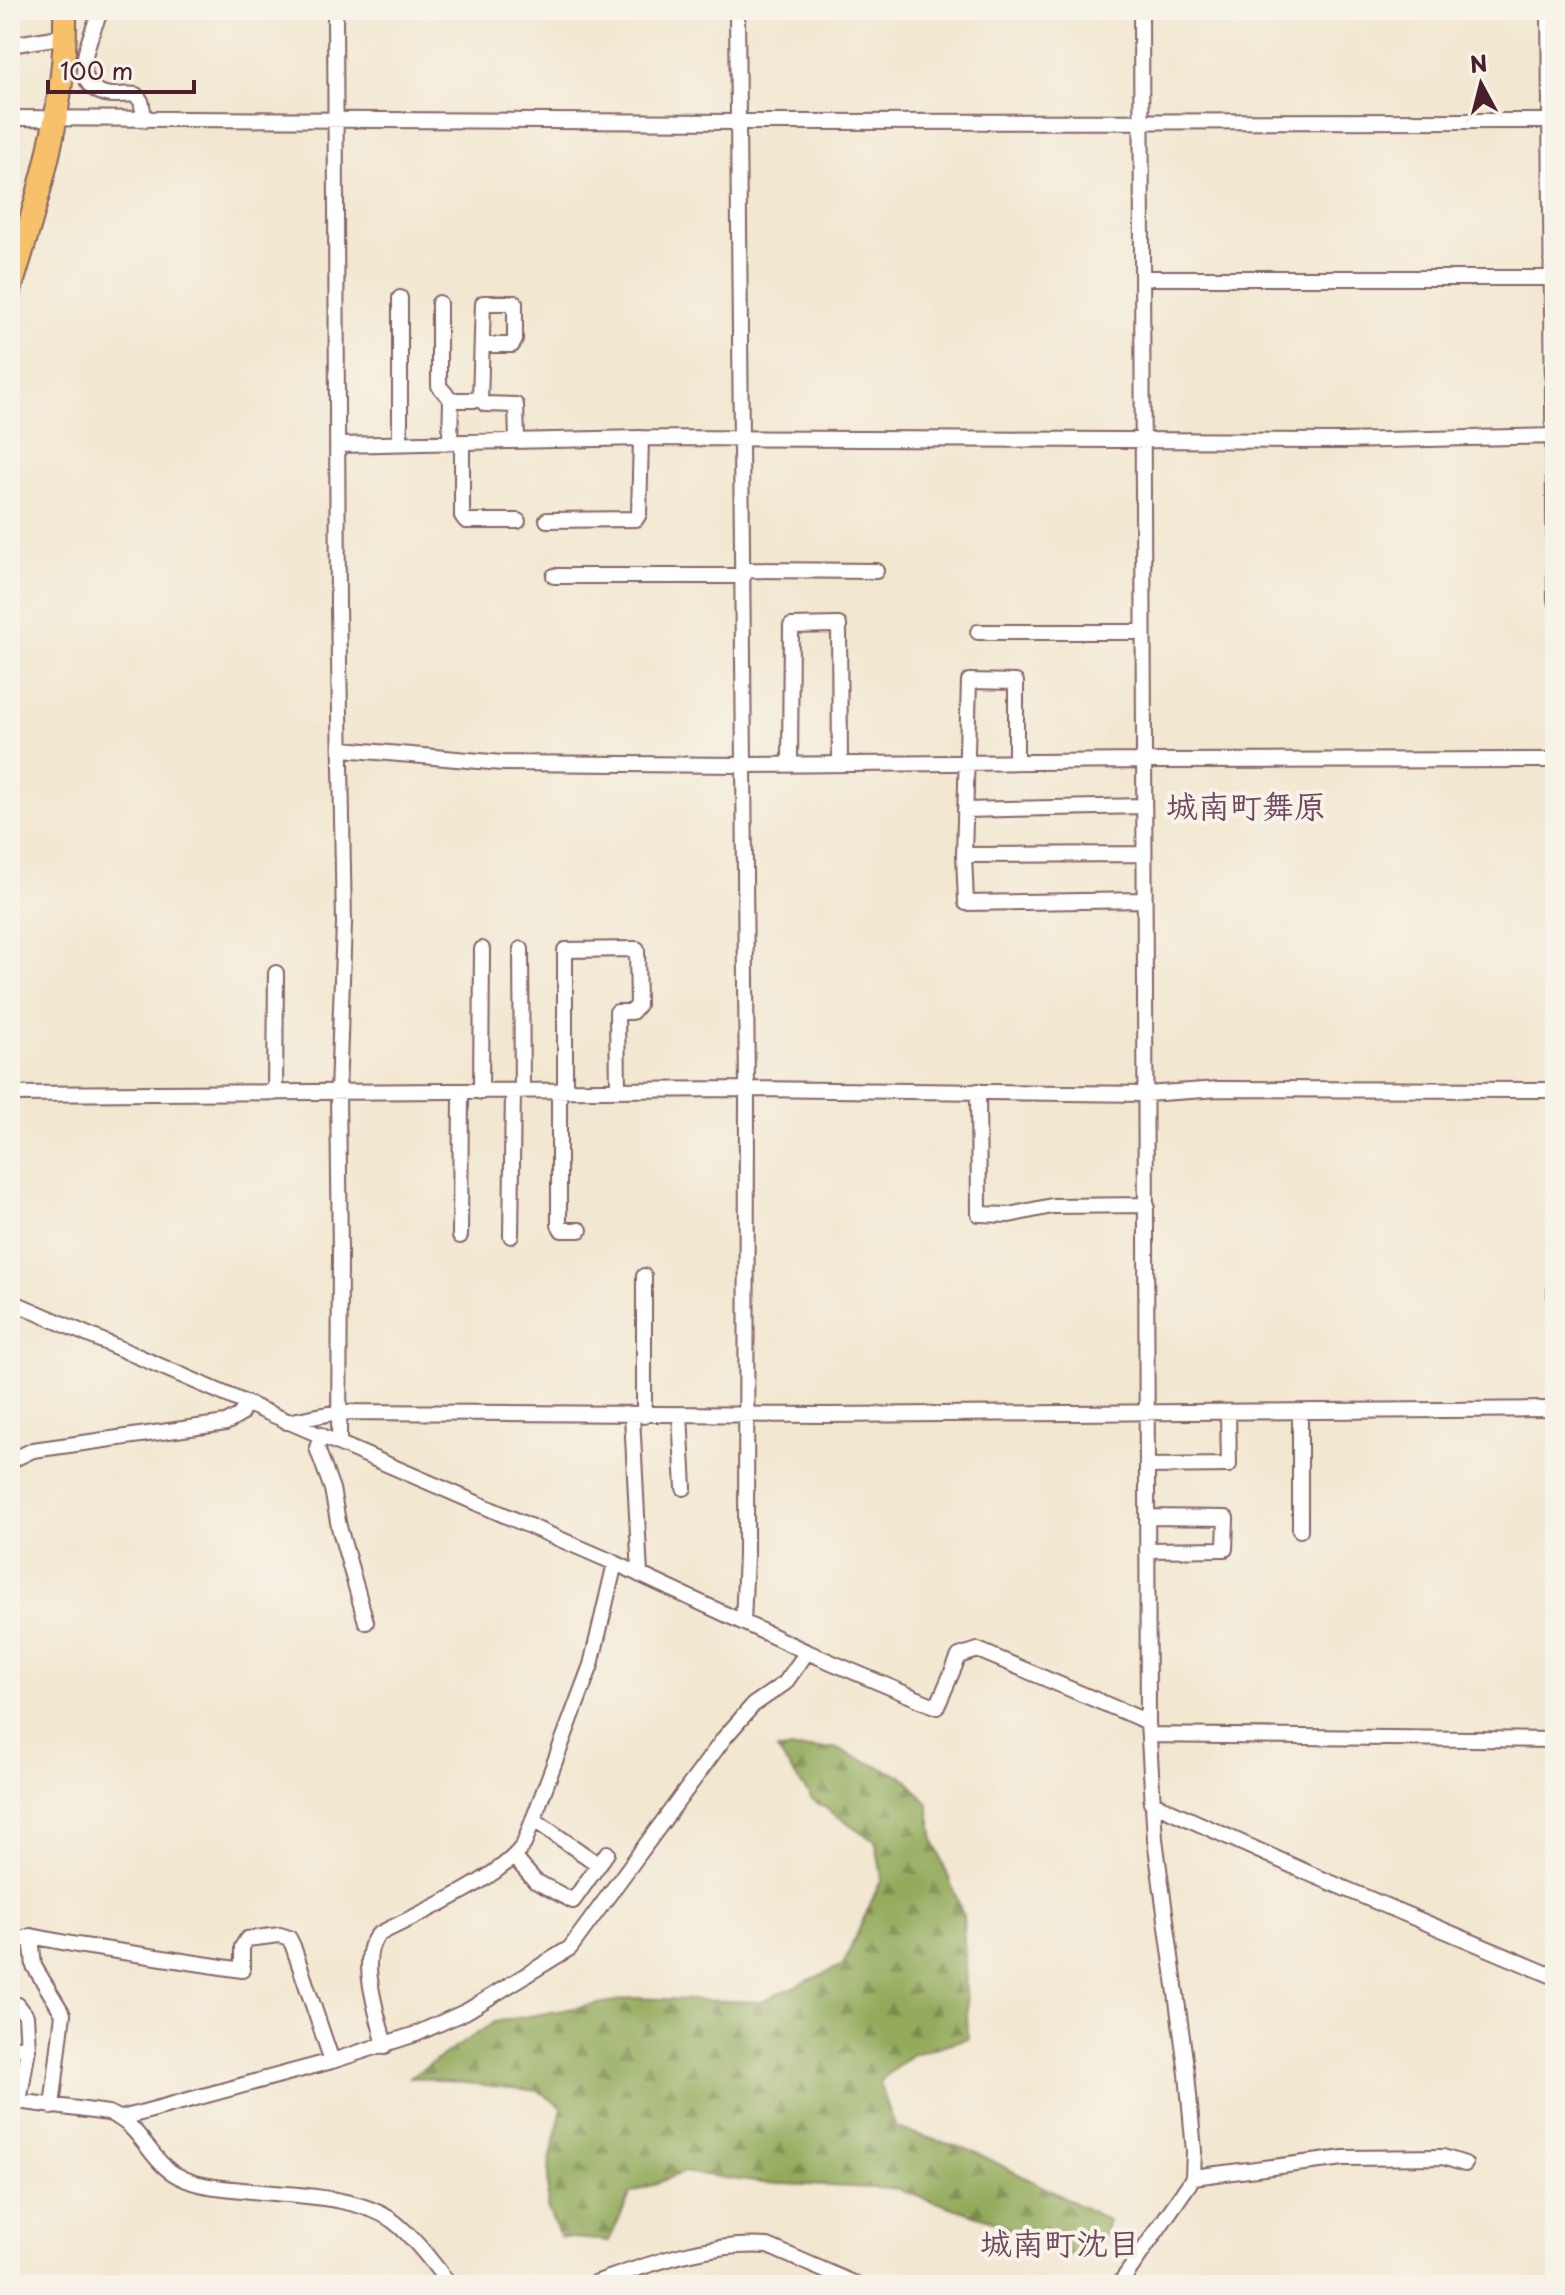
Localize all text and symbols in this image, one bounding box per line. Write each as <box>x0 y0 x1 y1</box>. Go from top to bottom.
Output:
scale bar <box>48 44 194 94</box>
north arrow <box>1441 44 1521 124</box>
text: N <box>1468 45 1489 80</box>
text: 100 m <box>60 52 133 88</box>
district label: 城南町舞原 <box>1166 781 1326 829</box>
district label: 城南町沈目 <box>980 2218 1140 2266</box>

